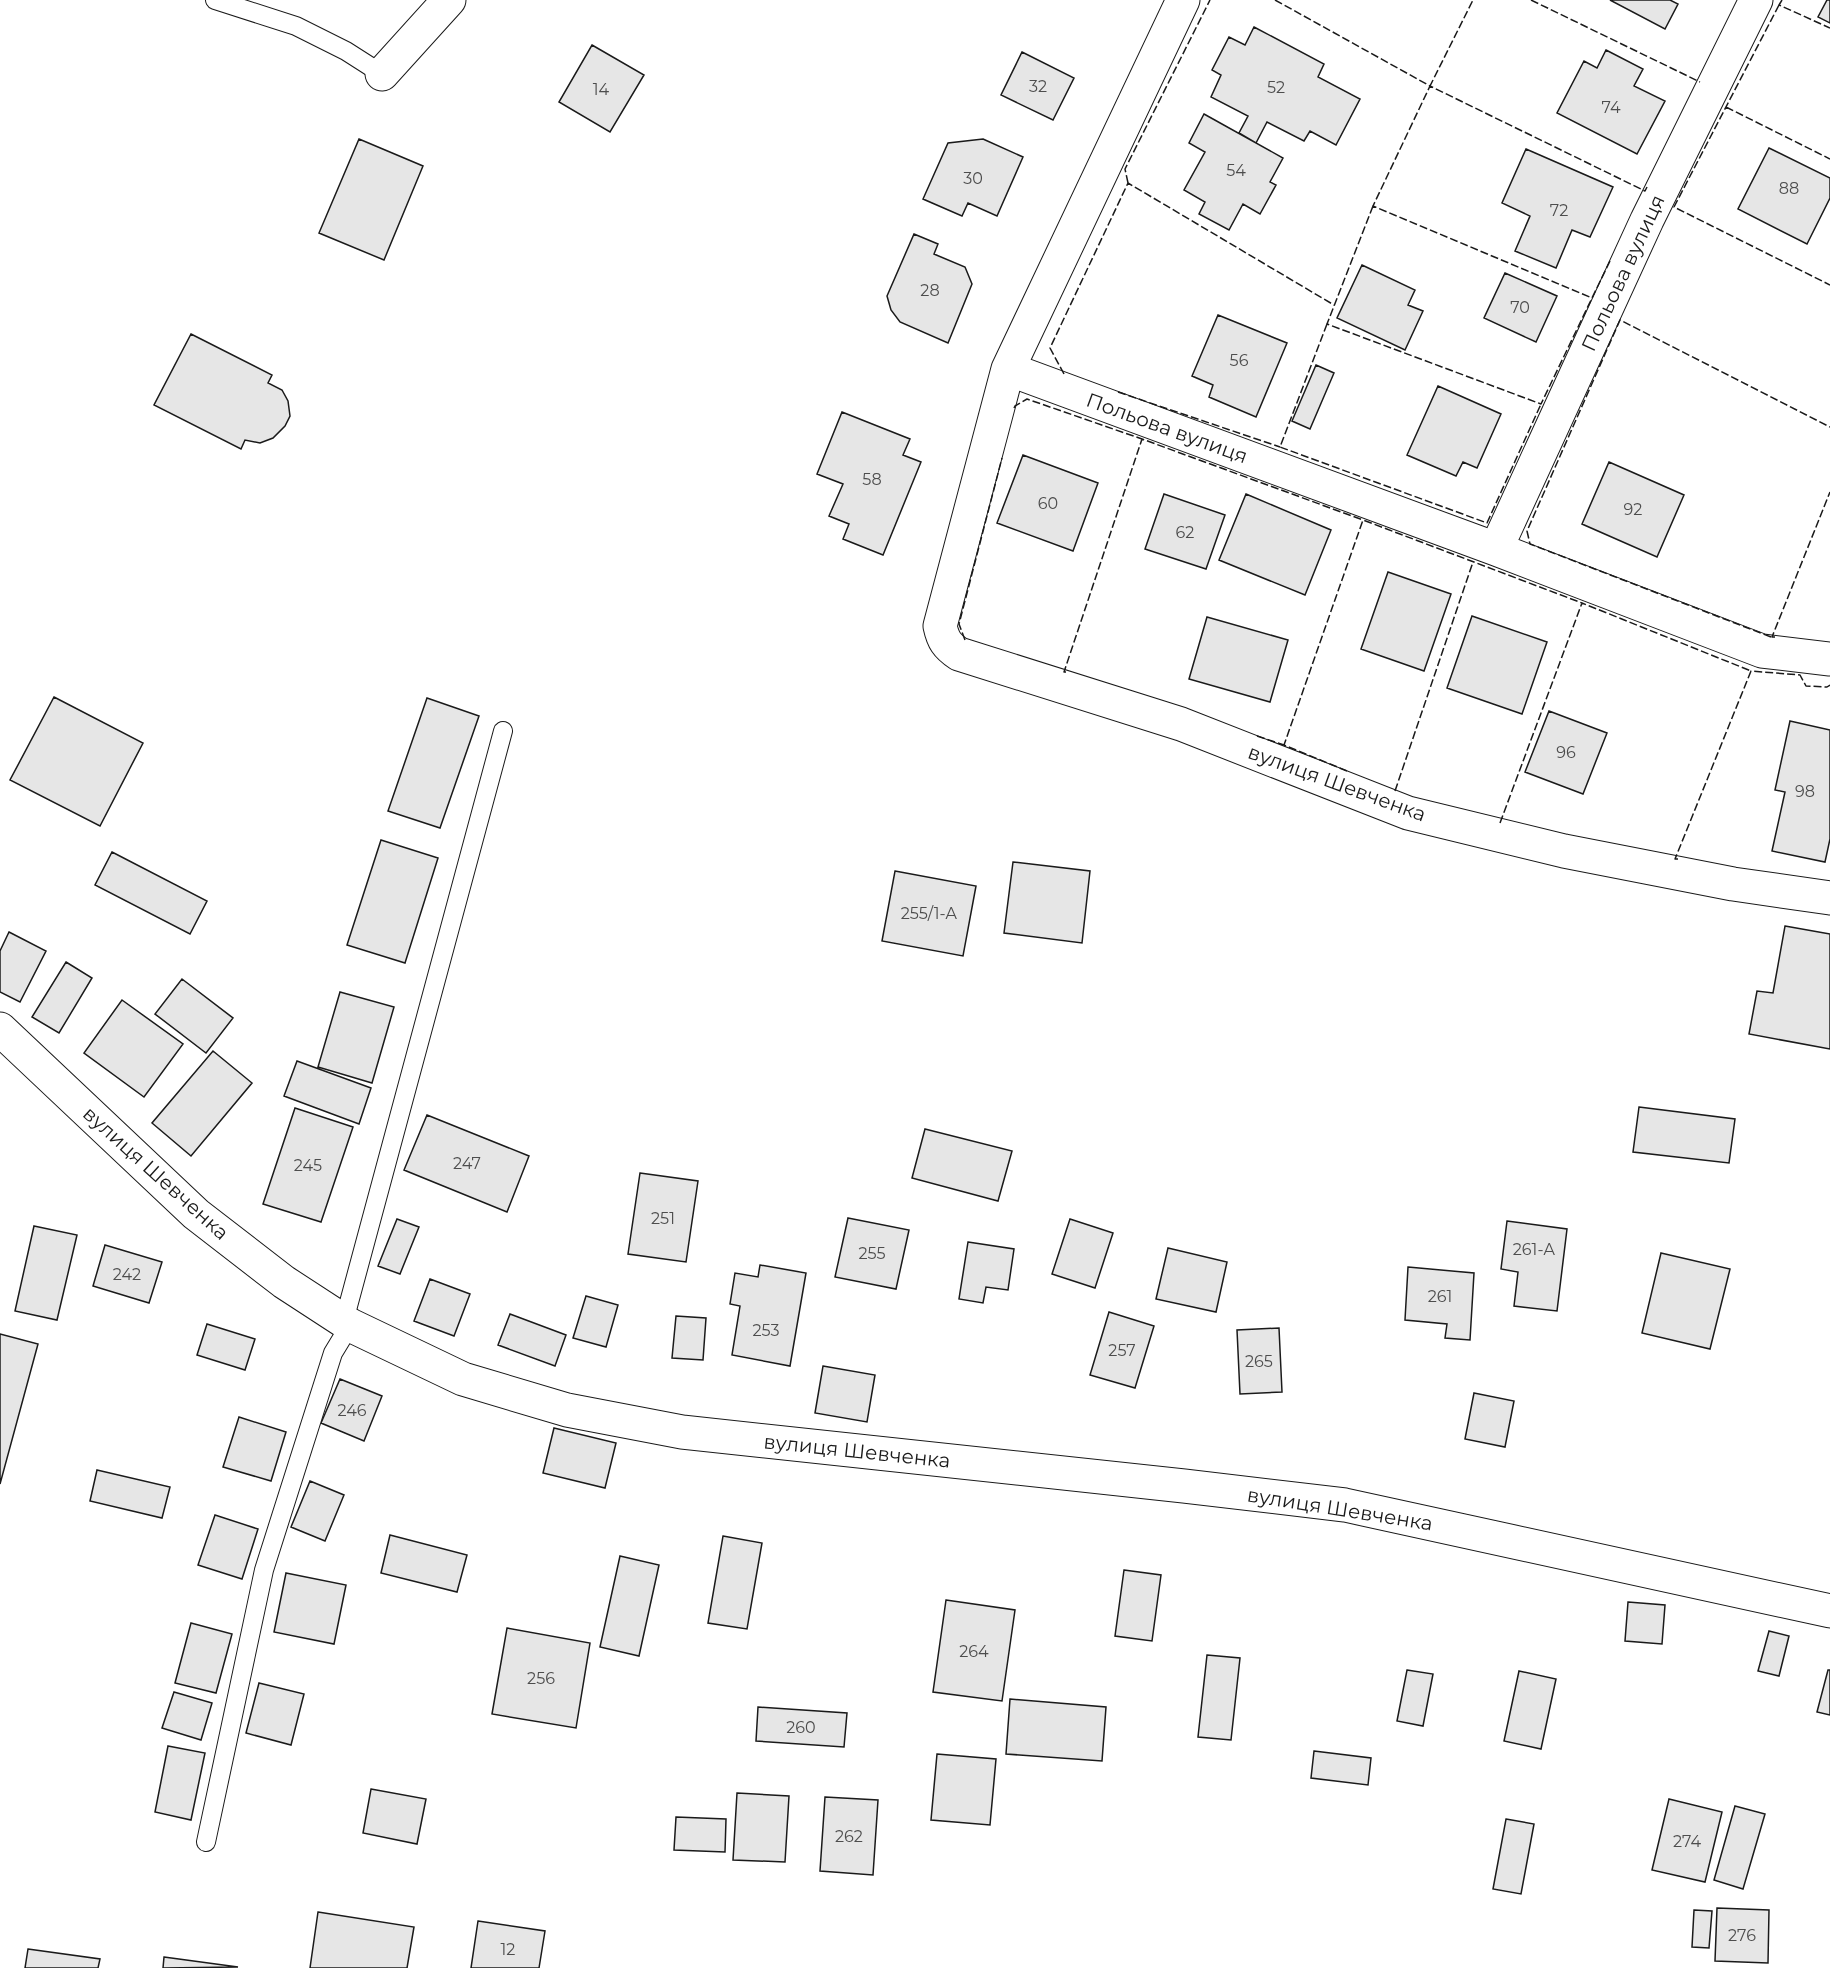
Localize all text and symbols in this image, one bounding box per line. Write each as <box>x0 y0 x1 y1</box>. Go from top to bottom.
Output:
house number: 32 <box>1029 77 1047 96</box>
house number: 52 <box>1267 78 1285 97</box>
house number: 14 <box>593 80 610 99</box>
house number: 74 <box>1602 98 1621 117</box>
house number: 54 <box>1226 161 1246 180</box>
house number: 30 <box>963 169 983 188</box>
house number: 88 <box>1779 179 1799 198</box>
street label: Польова вулиця <box>1576 191 1670 355</box>
house number: 72 <box>1550 201 1568 220</box>
house number: 28 <box>920 281 940 300</box>
house number: 70 <box>1510 298 1530 317</box>
house number: 56 <box>1230 351 1249 370</box>
street label: Польова вулиця <box>1083 388 1251 468</box>
house number: 58 <box>862 470 882 489</box>
house number: 60 <box>1038 494 1058 513</box>
house number: 92 <box>1624 500 1642 519</box>
house number: 62 <box>1176 523 1194 542</box>
street label: вулиця Шевченка <box>1245 740 1429 826</box>
house number: 96 <box>1556 743 1576 762</box>
house number: 98 <box>1795 782 1815 801</box>
house number: 255/1-А <box>901 904 957 923</box>
street label: вулиця Шевченка <box>78 1101 234 1245</box>
house number: 247 <box>453 1154 481 1173</box>
house number: 245 <box>294 1156 322 1175</box>
house number: 251 <box>651 1209 675 1228</box>
house number: 261-А <box>1513 1240 1555 1259</box>
house number: 255 <box>858 1244 886 1263</box>
house number: 242 <box>113 1265 141 1284</box>
house number: 261 <box>1428 1287 1452 1306</box>
house number: 253 <box>752 1321 780 1340</box>
house number: 257 <box>1108 1341 1136 1360</box>
house number: 265 <box>1245 1352 1273 1371</box>
house number: 246 <box>337 1401 367 1420</box>
street label: вулиця Шевченка <box>762 1429 952 1473</box>
street label: вулиця Шевченка <box>1245 1482 1435 1536</box>
house number: 264 <box>959 1642 989 1661</box>
house number: 256 <box>527 1669 555 1688</box>
house number: 260 <box>786 1718 816 1737</box>
house number: 262 <box>835 1827 863 1846</box>
house number: 274 <box>1673 1832 1701 1851</box>
house number: 276 <box>1728 1926 1756 1945</box>
house number: 12 <box>501 1940 515 1959</box>

